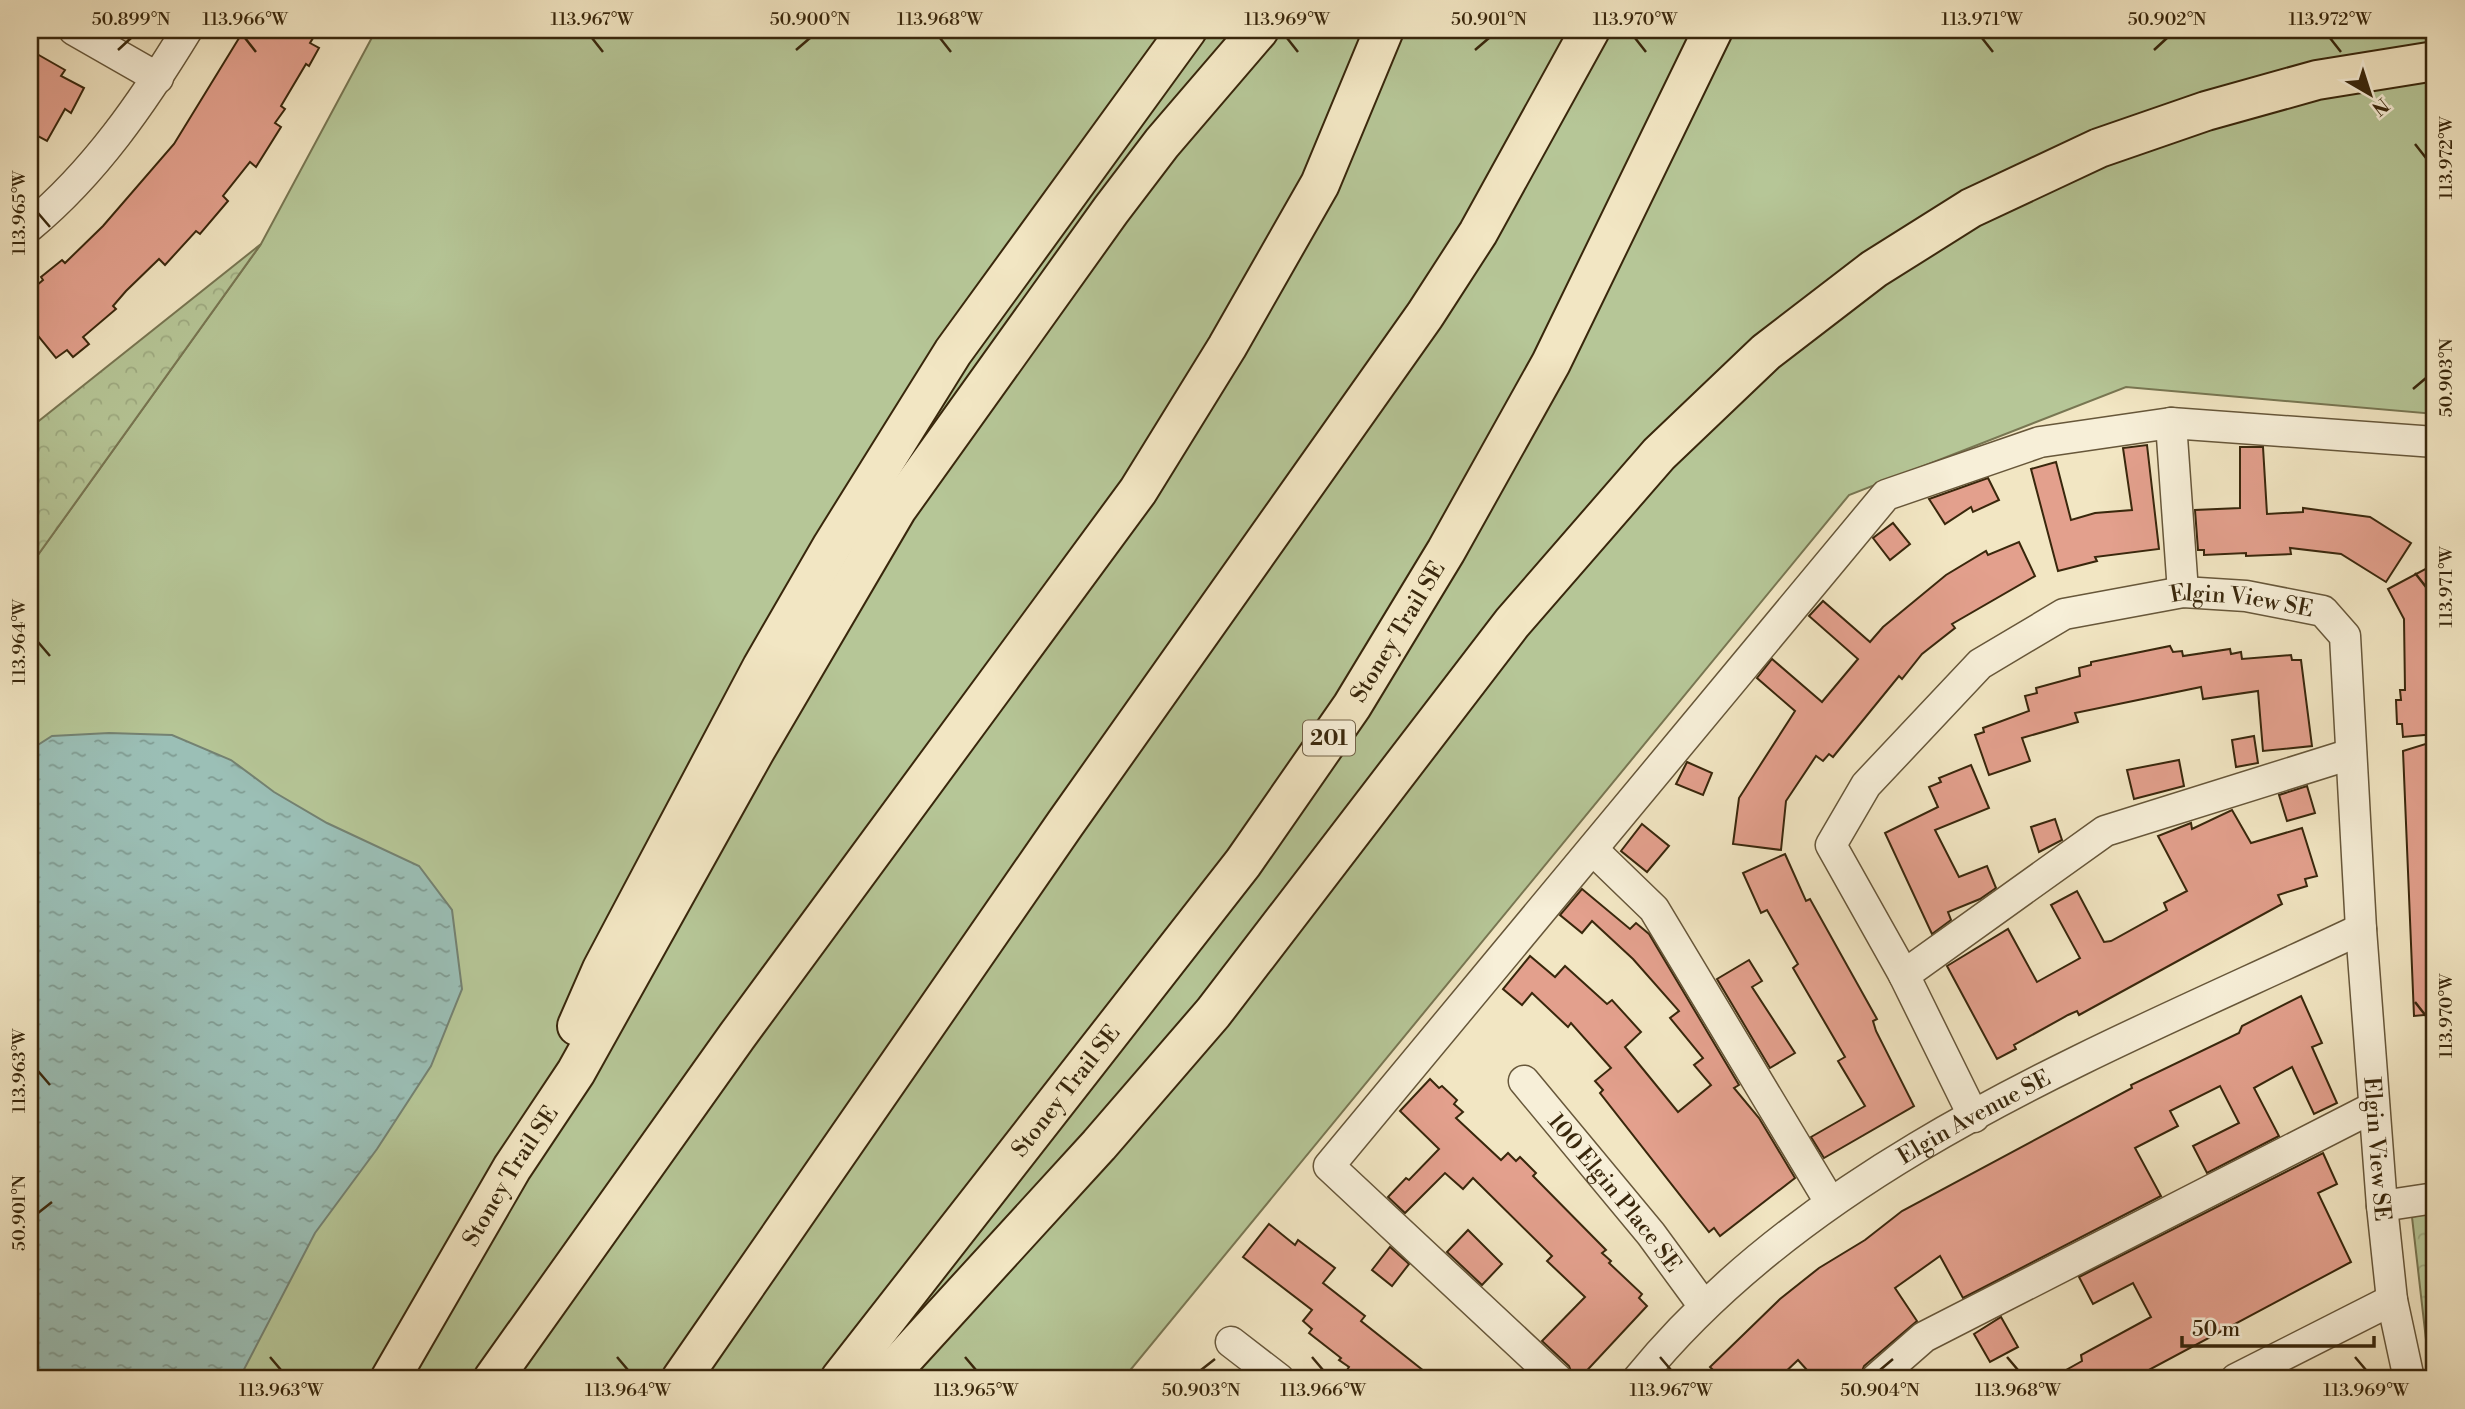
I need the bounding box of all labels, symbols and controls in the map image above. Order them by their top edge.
text: 50.899°N [92,8,171,31]
text: 113.966°W [202,8,289,31]
text: 113.967°W [551,8,634,31]
text: 50.900°N [770,8,851,31]
text: 113.968°W [897,8,984,31]
text: 113.969°W [1244,8,1331,31]
text: 50.901°N [1451,8,1528,31]
text: 113.970°W [1593,8,1678,31]
text: 113.971°W [1941,8,2023,31]
text: 50.902°N [2128,8,2207,31]
text: 113.972°W [2289,8,2372,31]
north arrow [2336,60,2406,130]
text: N [2367,92,2393,120]
text: 113.972°W [2435,116,2458,199]
text: 113.965°W [8,170,31,255]
text: 50.903°N [2435,338,2458,417]
text: 113.971°W [2435,546,2458,628]
street label: Stoney Trail SE [1345,556,1452,708]
street label: Elgin View SE [2168,579,2316,624]
text: 113.964°W [8,598,31,685]
road number: 201 [1303,720,1355,756]
text: 113.970°W [2435,973,2458,1058]
street label: Stoney Trail SE [1006,1019,1126,1163]
text: 113.963°W [8,1028,31,1113]
street label: Elgin Avenue SE [1893,1064,2055,1171]
street label: Elgin View SE [2357,1076,2397,1223]
street label: Stoney Trail SE [457,1101,565,1252]
street label: 100 Elgin Place SE [1542,1108,1687,1278]
text: 50.901°N [8,1174,31,1251]
scale bar [2182,1304,2374,1348]
text: 50 m [2192,1317,2240,1343]
text: 113.963°W [239,1379,324,1402]
text: 113.964°W [585,1379,672,1402]
text: 113.965°W [934,1379,1019,1402]
text: 50.903°N [1162,1379,1241,1402]
text: 113.966°W [1280,1379,1367,1402]
text: 113.967°W [1630,1379,1713,1402]
text: 50.904°N [1840,1379,1920,1402]
text: 113.968°W [1975,1379,2062,1402]
text: 113.969°W [2323,1379,2410,1402]

